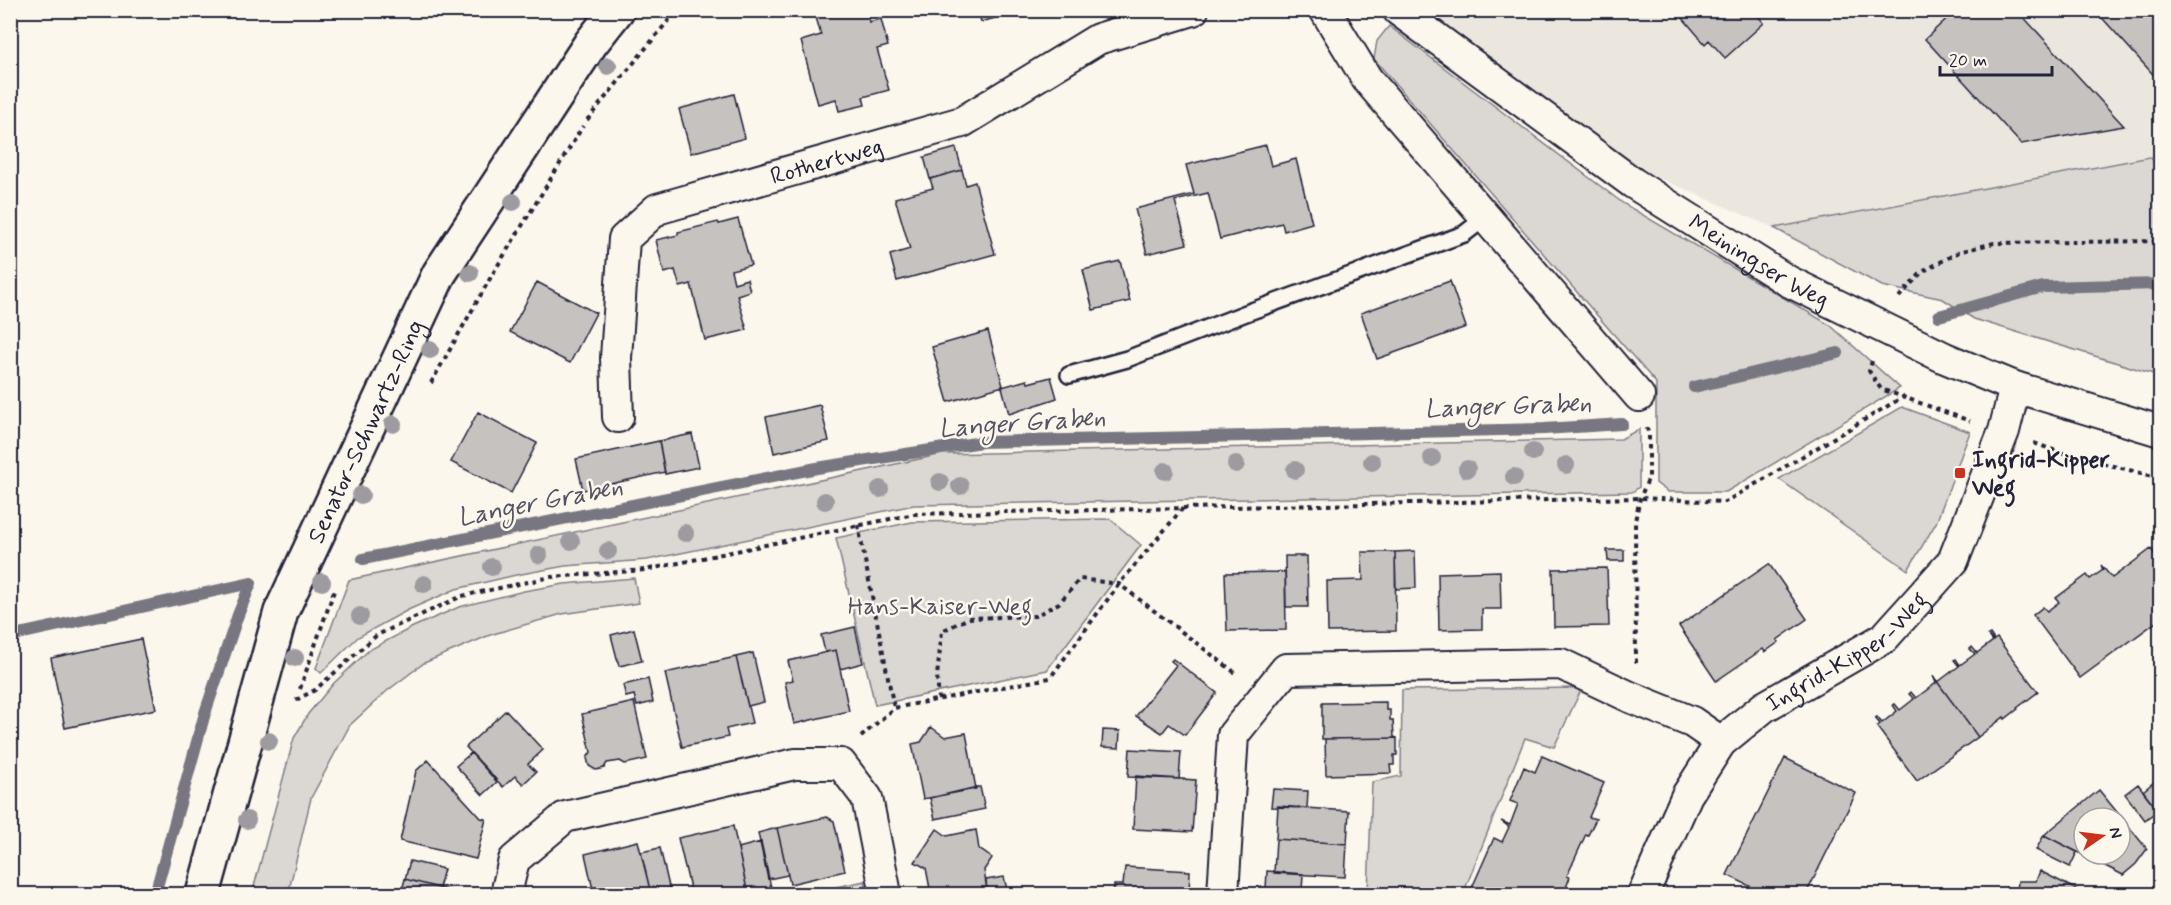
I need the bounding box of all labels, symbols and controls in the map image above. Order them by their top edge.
scale bar [1940,39,2052,77]
text: 20 m [1949,49,1987,73]
street label: Rothertweg [767,131,887,193]
street label: Meiningser Weg [1682,208,1834,316]
street label: Senator-Schwartz-Ring [301,315,434,549]
water label: Langer Graben [1424,387,1592,429]
water label: Langer Graben [937,401,1107,449]
place label: Ingrid-Kipper Weg [1971,445,2110,507]
marker: Ingrid-Kipper Weg [1953,466,1967,480]
water label: Langer Graben [455,470,626,538]
street label: Ingrid-Kipper-Weg [1760,585,1938,720]
park label: Hans-Kaiser-Weg [848,592,1032,626]
north arrow [2072,806,2132,866]
text: N [2104,825,2127,840]

